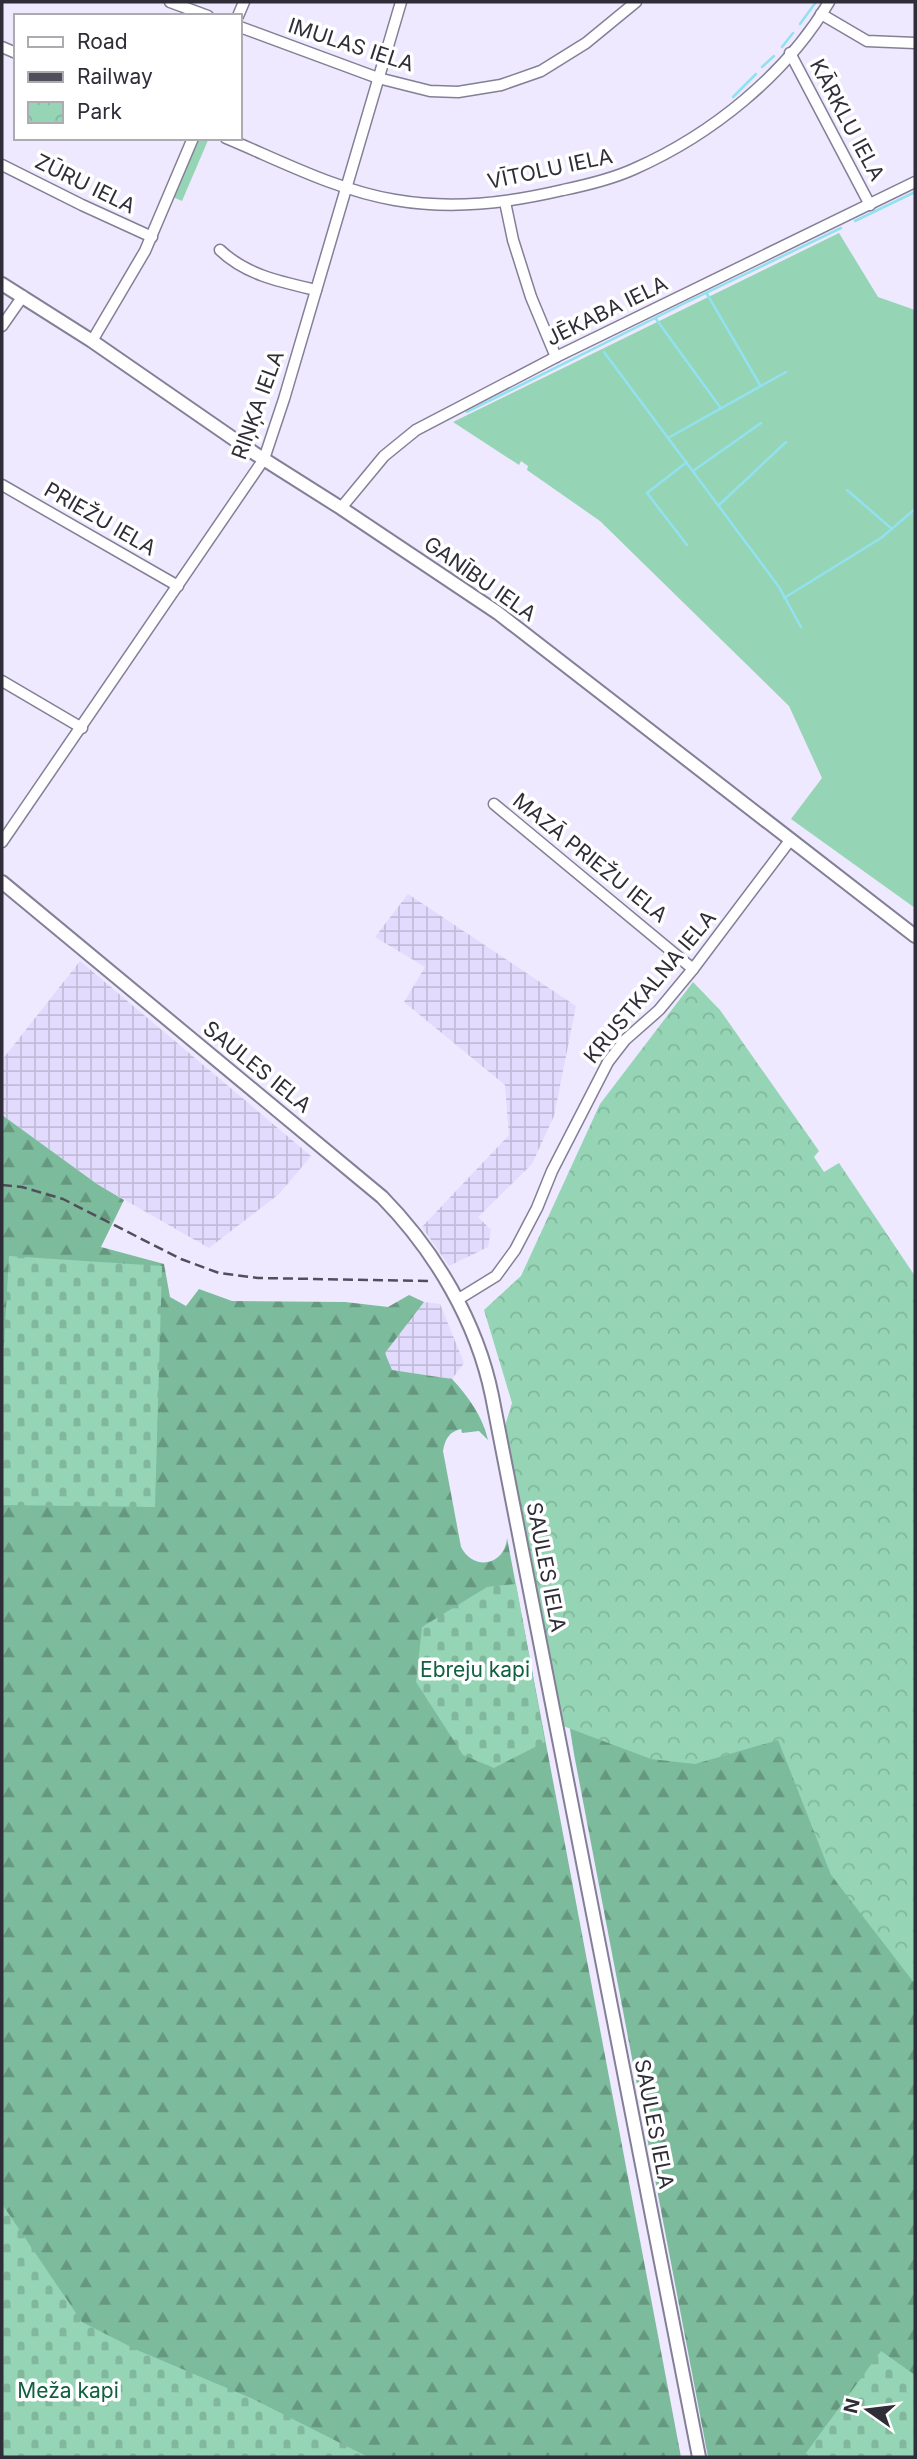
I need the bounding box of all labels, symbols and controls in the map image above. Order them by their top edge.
street label: IMULAS IELA [285,12,417,77]
legend [14,14,242,140]
text: Road [77,29,128,54]
street label: KĀRKLU IELA [805,55,890,185]
text: Railway [77,64,153,89]
text: Park [77,99,122,124]
street label: VĪTOLU IELA [485,143,615,194]
street label: ZŪRU IELA [31,149,139,219]
street label: JĒKABA IELA [542,270,672,351]
street label: RIŅĶA IELA [226,347,290,463]
street label: PRIEŽU IELA [40,476,161,561]
street label: GANĪBU IELA [419,531,541,626]
street label: MAZĀ PRIEŽU IELA [508,787,673,928]
street label: KRUSTKALNA IELA [578,905,721,1068]
street label: SAULES IELA [198,1015,316,1118]
street label: SAULES IELA [522,1500,571,1634]
park label: Ebreju kapi [420,1657,530,1682]
street label: SAULES IELA [630,2057,679,2191]
north arrow [833,2375,903,2445]
park label: Meža kapi [17,2378,119,2403]
text: N [839,2396,865,2416]

